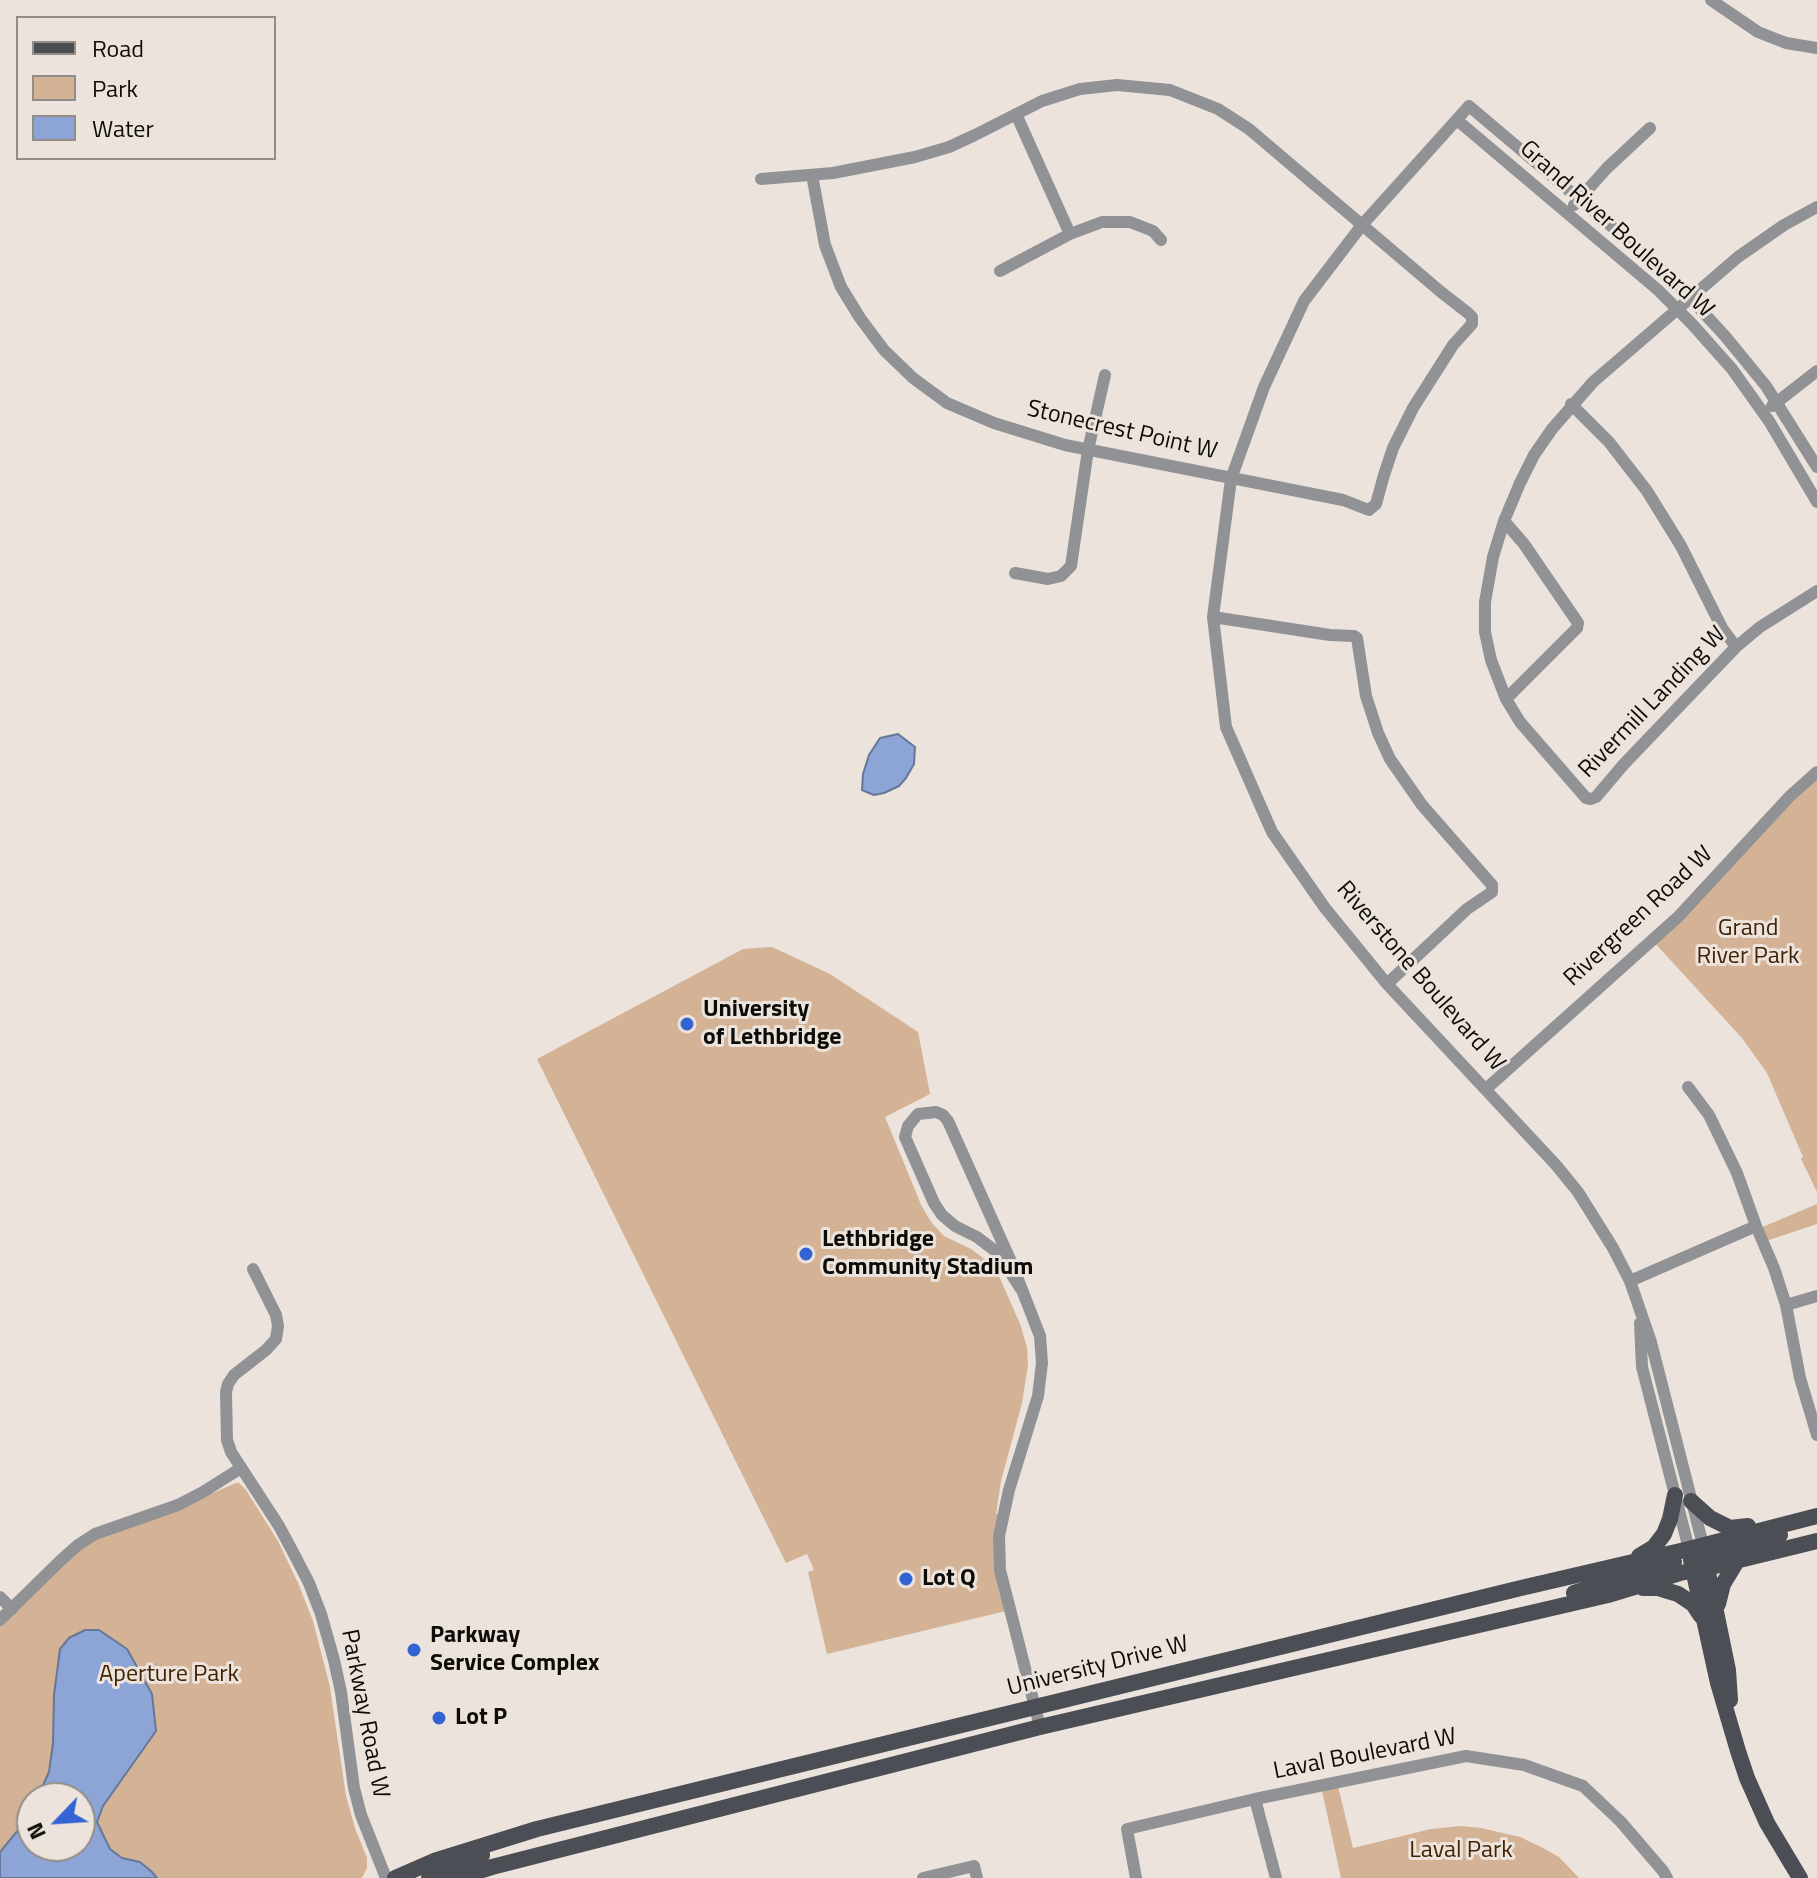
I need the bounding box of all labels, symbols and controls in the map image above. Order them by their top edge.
legend [16,16,276,160]
text: Road [92,30,144,66]
text: Park [92,70,138,106]
text: Water [92,110,154,146]
street label: Grand River Boulevard W [1513,135,1719,325]
street label: Stonecrest Point W [1024,395,1220,467]
street label: Rivermill Landing W [1573,621,1733,785]
street label: Rivergreen Road W [1559,841,1719,993]
street label: Riverstone Boulevard W [1330,876,1510,1078]
park label: Grand River Park [1696,915,1800,971]
place label: University of Lethbridge [703,996,842,1052]
marker: University of Lethbridge [678,1015,696,1033]
place label: Lethbridge Community Stadium [822,1226,1033,1282]
marker: Lethbridge Community Stadium [797,1245,815,1263]
place label: Lot Q [922,1565,976,1593]
marker: Lot Q [897,1570,915,1588]
place label: Parkway Service Complex [430,1622,599,1678]
street label: Parkway Road W [334,1627,394,1801]
street label: University Drive W [1004,1631,1192,1703]
marker: Parkway Service Complex [405,1641,423,1659]
park label: Aperture Park [99,1661,239,1689]
place label: Lot P [455,1704,507,1732]
marker: Lot P [430,1709,448,1727]
street label: Laval Boulevard W [1271,1723,1459,1787]
north arrow [16,1782,96,1862]
text: N [17,1817,55,1845]
park label: Laval Park [1409,1837,1513,1865]

